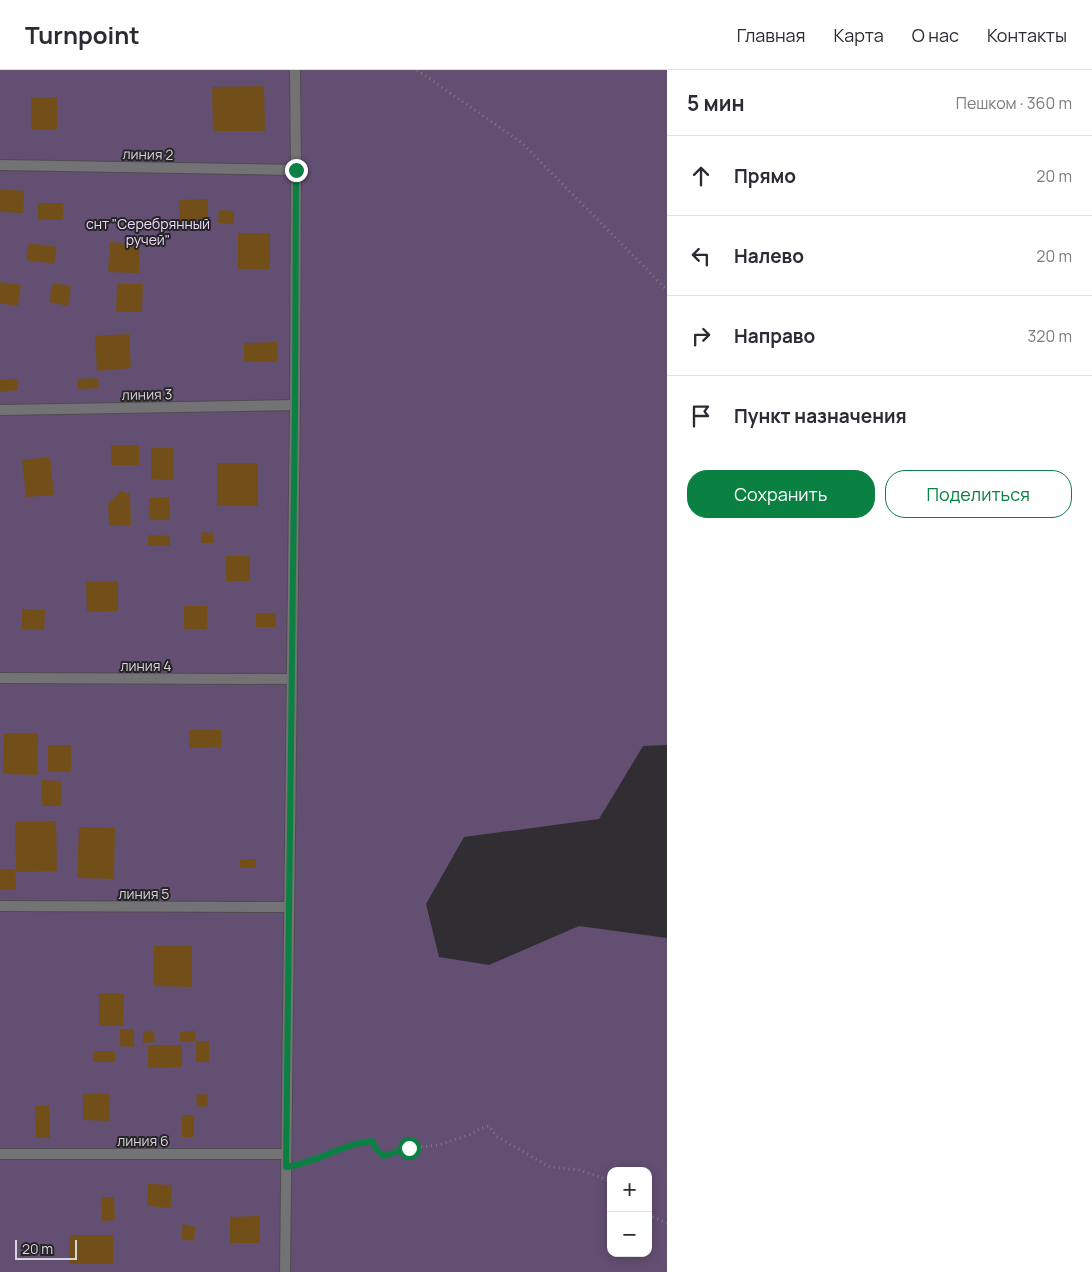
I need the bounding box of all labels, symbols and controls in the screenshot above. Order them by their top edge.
text: Turnpoint [25,18,140,51]
text: Главная [737,23,806,47]
text: Карта [834,23,884,47]
text: О нас [912,23,959,47]
text: Контакты [987,23,1067,47]
text: 5 мин [687,89,745,117]
text: Пешком · 360 m [956,92,1072,114]
street label: линия 2 [122,144,174,164]
route end [285,159,308,182]
icon: ahead [687,162,715,190]
text: Прямо [734,163,796,189]
text: 20 m [1036,165,1072,187]
park label: снт "Серебрянный ручей" [86,214,210,249]
icon: left [687,242,715,270]
text: Налево [734,243,804,269]
text: 20 m [1036,245,1072,267]
icon: right [687,322,715,350]
text: Направо [734,323,815,349]
text: 320 m [1028,325,1072,347]
street label: линия 3 [122,384,172,404]
icon: arrive [687,402,715,430]
text: Пункт назначения [734,403,907,429]
button: Сохранить [687,470,875,518]
button: Поделиться [885,470,1072,518]
street label: линия 4 [120,656,172,675]
street label: линия 5 [119,884,169,903]
street label: линия 6 [117,1131,169,1150]
route start [398,1137,421,1160]
map controls [607,1167,652,1257]
button: + [607,1167,652,1212]
button: − [607,1212,652,1257]
scale bar [15,1237,78,1260]
text: 20 m [22,1239,53,1258]

